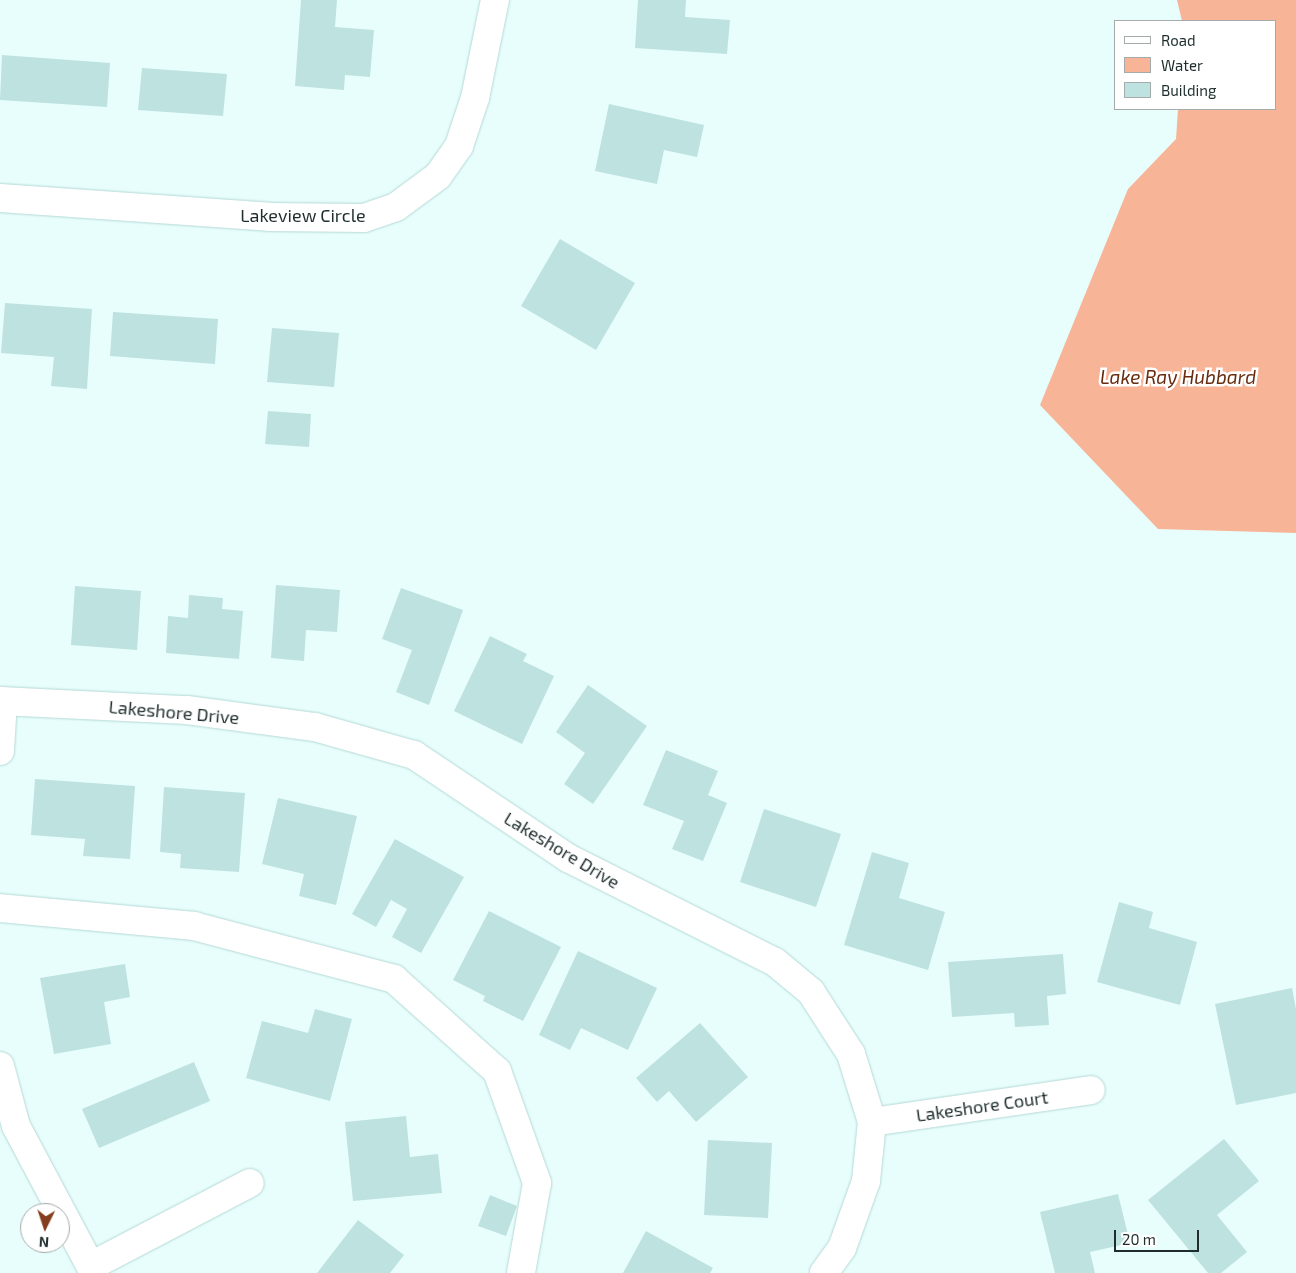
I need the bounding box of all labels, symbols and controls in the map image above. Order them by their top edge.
legend [1114,20,1276,110]
text: Road [1161,31,1196,49]
text: Water [1161,56,1203,74]
text: Building [1161,81,1216,99]
street label: Lakeview Circle [240,204,366,226]
water label: Lake Ray Hubbard [1100,366,1256,388]
street label: Lakeshore Drive [108,696,240,728]
street label: Lakeshore Drive [500,807,624,893]
street label: Lakeshore Court [915,1086,1049,1126]
north arrow [20,1203,70,1253]
scale bar [1116,1220,1201,1252]
text: 20 m [1122,1230,1156,1248]
text: N [38,1234,50,1251]

